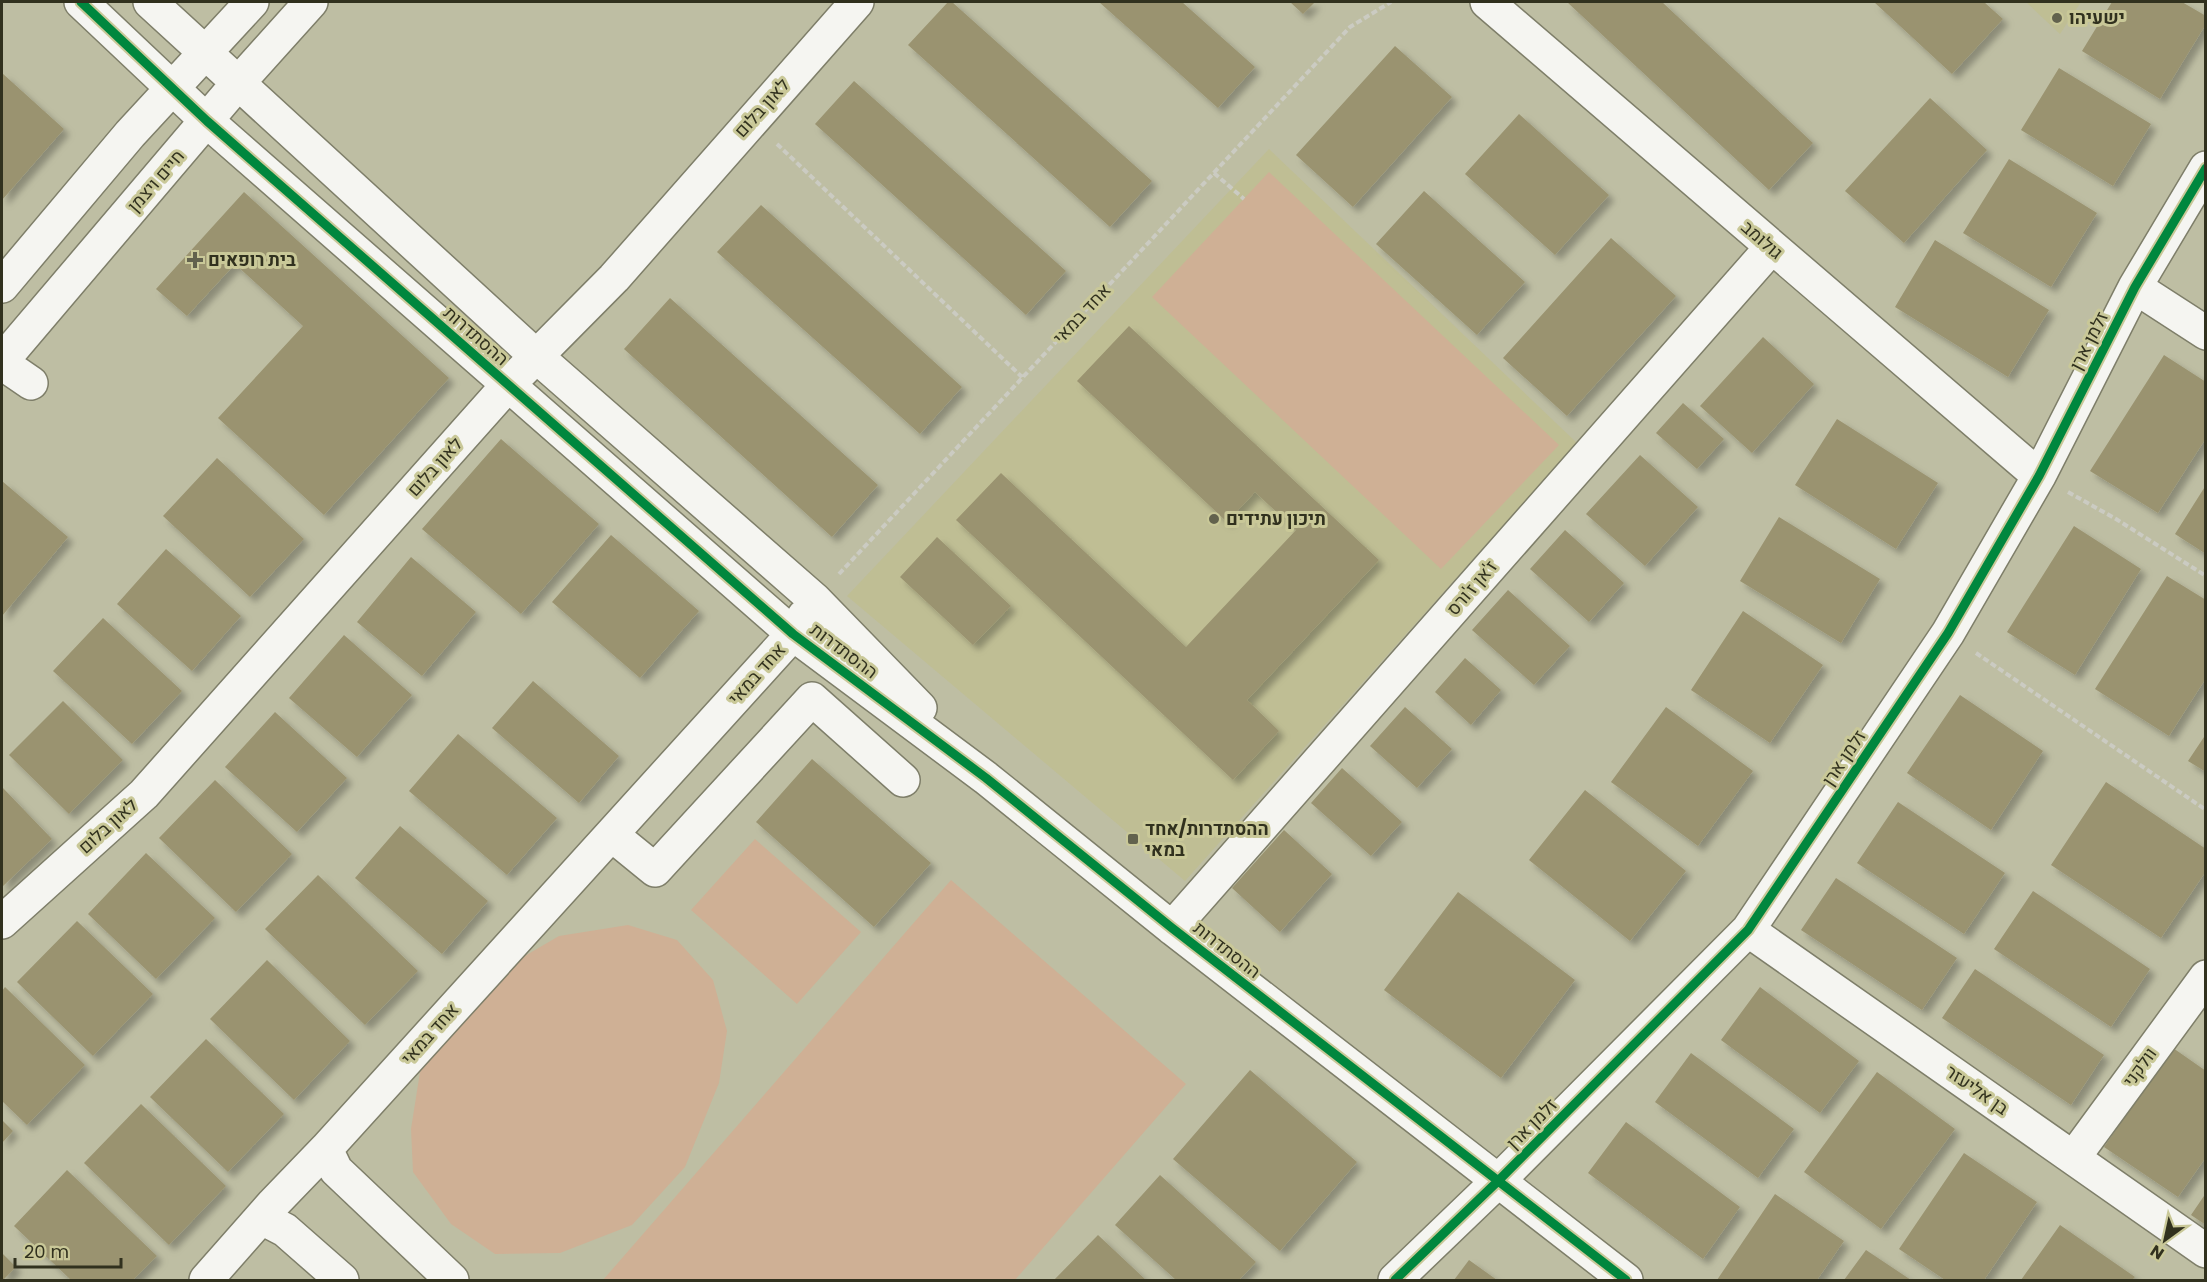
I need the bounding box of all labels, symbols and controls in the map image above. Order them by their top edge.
place label: ישעיהו [2069,5,2125,30]
marker: ישעיהו [2050,11,2064,25]
street label: לאון בלום [728,73,795,143]
street label: חיים ויצמן [122,144,190,217]
street label: גולומב [1736,215,1789,265]
place label: בית רופאים [208,247,296,272]
marker: בית רופאים [186,251,204,269]
street label: אחד במאי [1047,278,1116,349]
street label: ההסתדרות [438,300,514,371]
street label: זלמן ארן [2063,307,2114,374]
street label: לאון בלום [401,432,468,502]
place label: תיכון עתידים [1226,506,1326,531]
marker: תיכון עתידים [1207,512,1221,526]
street label: ז'אן ז'ורס [1441,555,1503,621]
street label: ההסתדרות [805,617,883,684]
street label: אחד במאי [722,638,791,710]
street label: זלמן ארן [1816,725,1871,791]
street label: לאון בלום [73,792,143,859]
place label: ההסתדרות/אחד במאי [1145,816,1269,862]
marker: ההסתדרות/אחד במאי [1126,832,1140,846]
street label: ההסתדרות [1189,916,1266,984]
street label: אחד במאי [395,998,464,1070]
street label: וולקני [2117,1042,2162,1091]
street label: בן אליעזר [1941,1059,2014,1121]
street label: זלמן ארן [1501,1093,1563,1155]
north arrow [2135,1210,2195,1270]
scale bar [15,1231,122,1269]
text: 20 m [24,1239,69,1264]
text: N [2146,1239,2168,1265]

